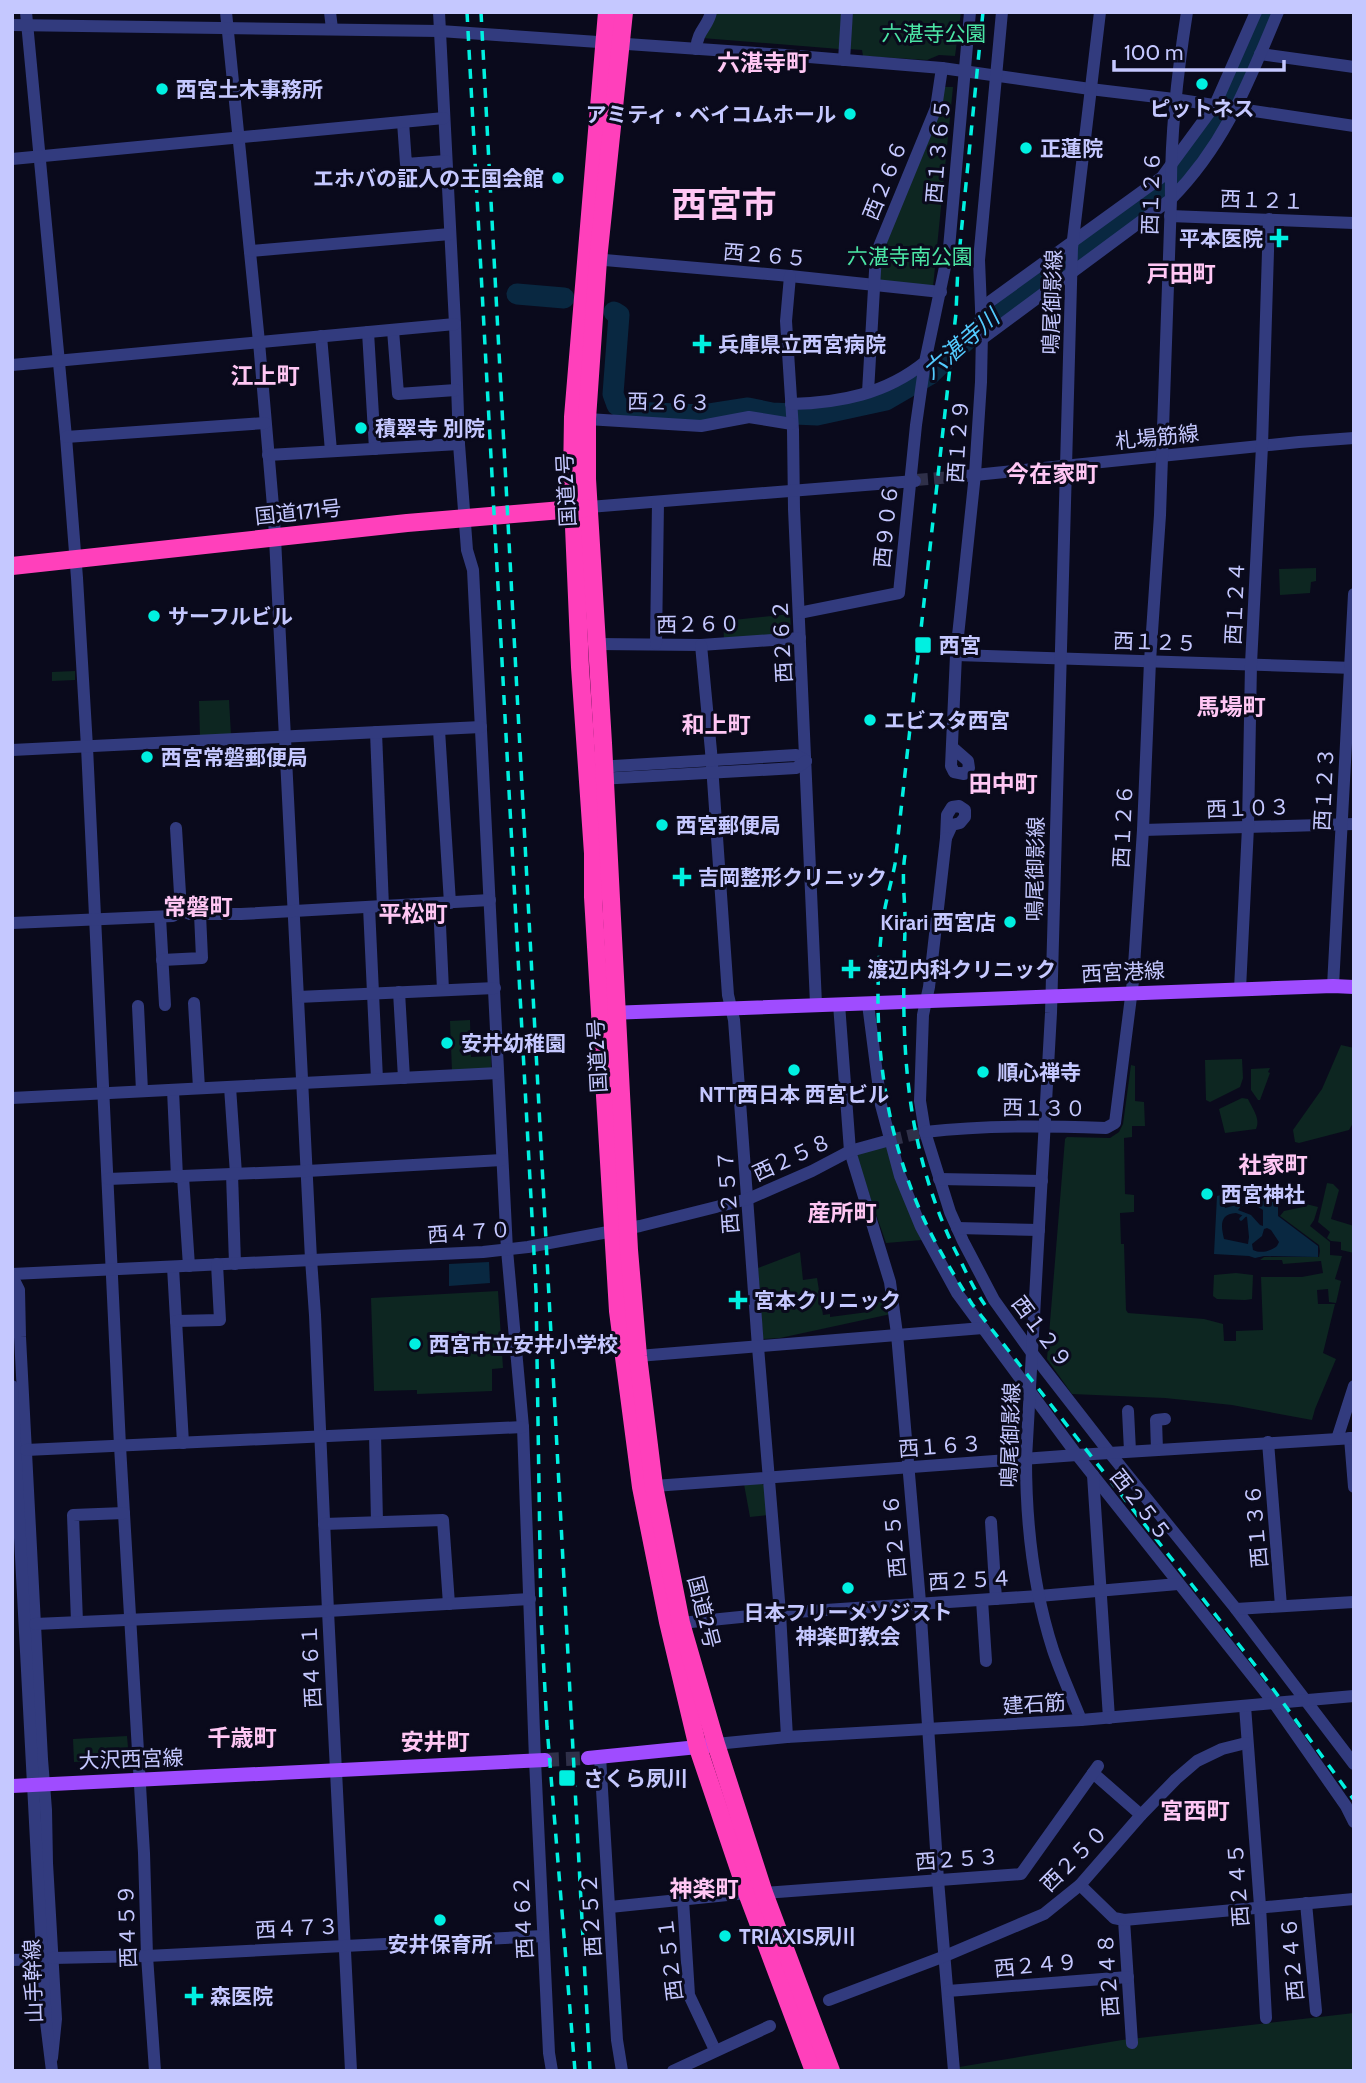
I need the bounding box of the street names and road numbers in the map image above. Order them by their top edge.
street label: 西１３６５ [921,98,955,204]
street label: 西２６６ [858,136,912,224]
street label: 西１２６ [1137,151,1165,235]
street label: 西１２１ [1220,186,1304,214]
street label: 西２６５ [722,239,808,271]
street label: 鳴尾御影線 [1038,249,1066,355]
street label: 西２６３ [627,389,711,415]
street label: 西１２９ [943,398,973,484]
street label: 札場筋線 [1114,420,1200,454]
street label: 国道2号 [552,452,580,528]
street label: 西９０６ [869,483,903,569]
street label: 国道171号 [253,495,343,529]
street label: 西１２４ [1220,560,1250,646]
street label: 西２６２ [767,598,797,684]
street label: 西２６０ [656,611,740,637]
street label: 西１２５ [1113,628,1197,656]
street label: 西１２３ [1309,746,1339,832]
street label: 西１２６ [1108,783,1138,869]
street label: 西１０３ [1206,794,1290,822]
street label: 鳴尾御影線 [1022,816,1048,922]
street label: 西宮港線 [1080,957,1166,987]
street label: 国道2号 [583,1018,611,1094]
street label: 西１３０ [1002,1095,1086,1121]
street label: 西２５８ [749,1128,835,1186]
street label: 西２５７ [713,1149,743,1235]
street label: 西４７０ [426,1217,512,1247]
street label: 西１２９ [1007,1291,1077,1373]
street label: 鳴尾御影線 [996,1382,1024,1488]
street label: 西１６３ [897,1431,983,1461]
street label: 西２５５ [1105,1464,1177,1546]
street label: 西１３６ [1240,1483,1272,1569]
street label: 西２５６ [878,1493,910,1579]
street label: 西２５４ [927,1565,1013,1595]
street label: 国道2号 [683,1573,725,1651]
street label: 西４６１ [296,1623,326,1709]
street label: 建石筋 [1002,1689,1066,1719]
street label: 大沢西宮線 [78,1745,184,1773]
street label: 西２５０ [1035,1819,1113,1897]
street label: 西２４５ [1223,1842,1253,1928]
street label: 西２５３ [914,1844,1000,1874]
street label: 西２５２ [576,1872,606,1958]
street label: 西４６２ [508,1874,538,1960]
street label: 西４５９ [113,1884,141,1968]
street label: 西４７３ [254,1913,340,1943]
street label: 西２５１ [652,1916,688,2002]
street label: 西２４６ [1276,1916,1308,2002]
street label: 西２４８ [1093,1932,1123,2018]
street label: 山手幹線 [19,1939,47,2023]
street label: 西２４９ [993,1949,1079,1981]

